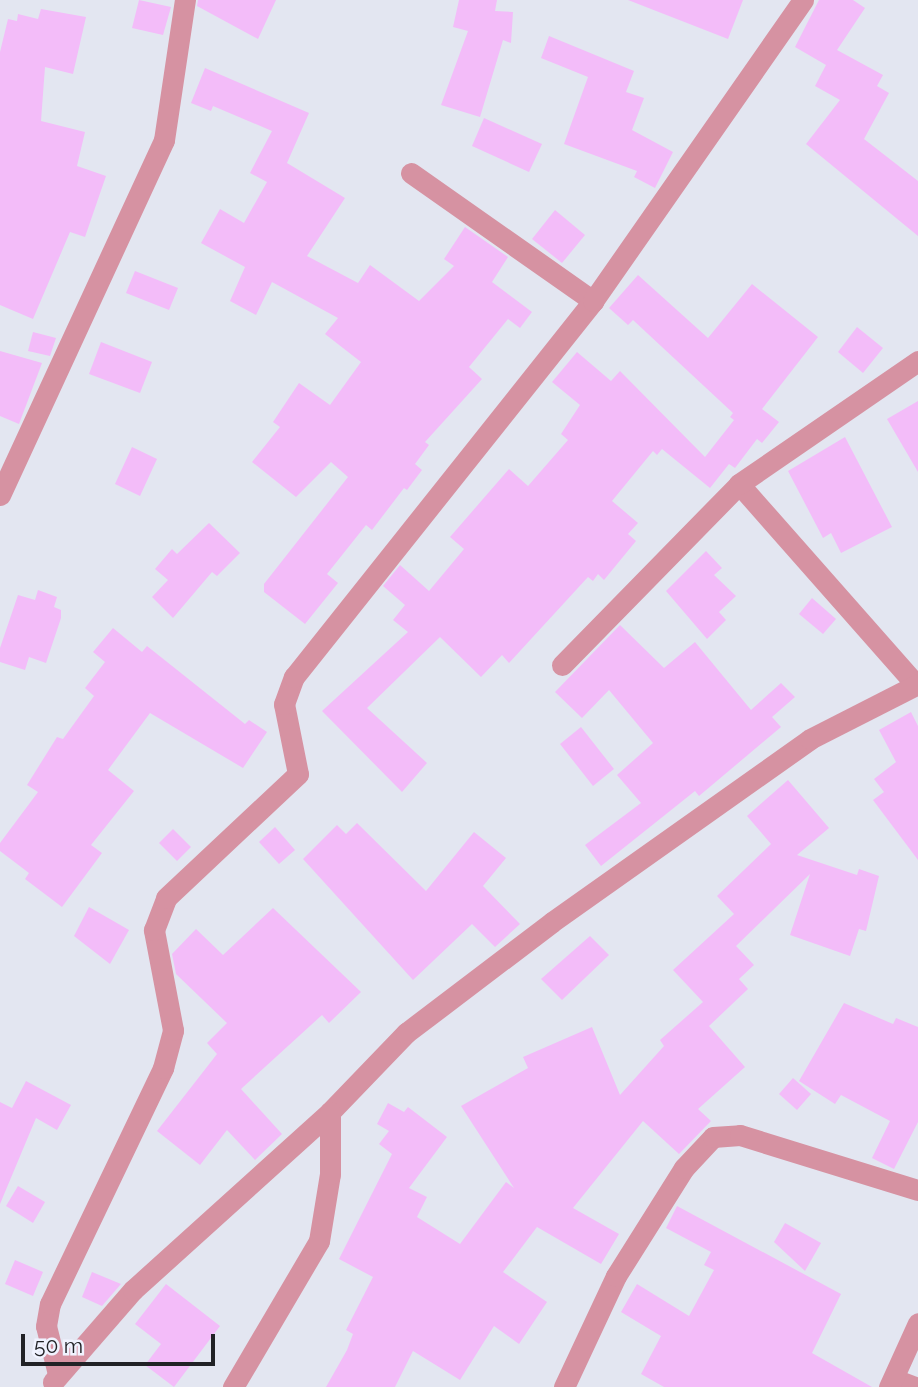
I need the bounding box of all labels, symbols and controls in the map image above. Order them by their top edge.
scale bar [24,1320,219,1364]
text: 50 m [34,1333,83,1358]

